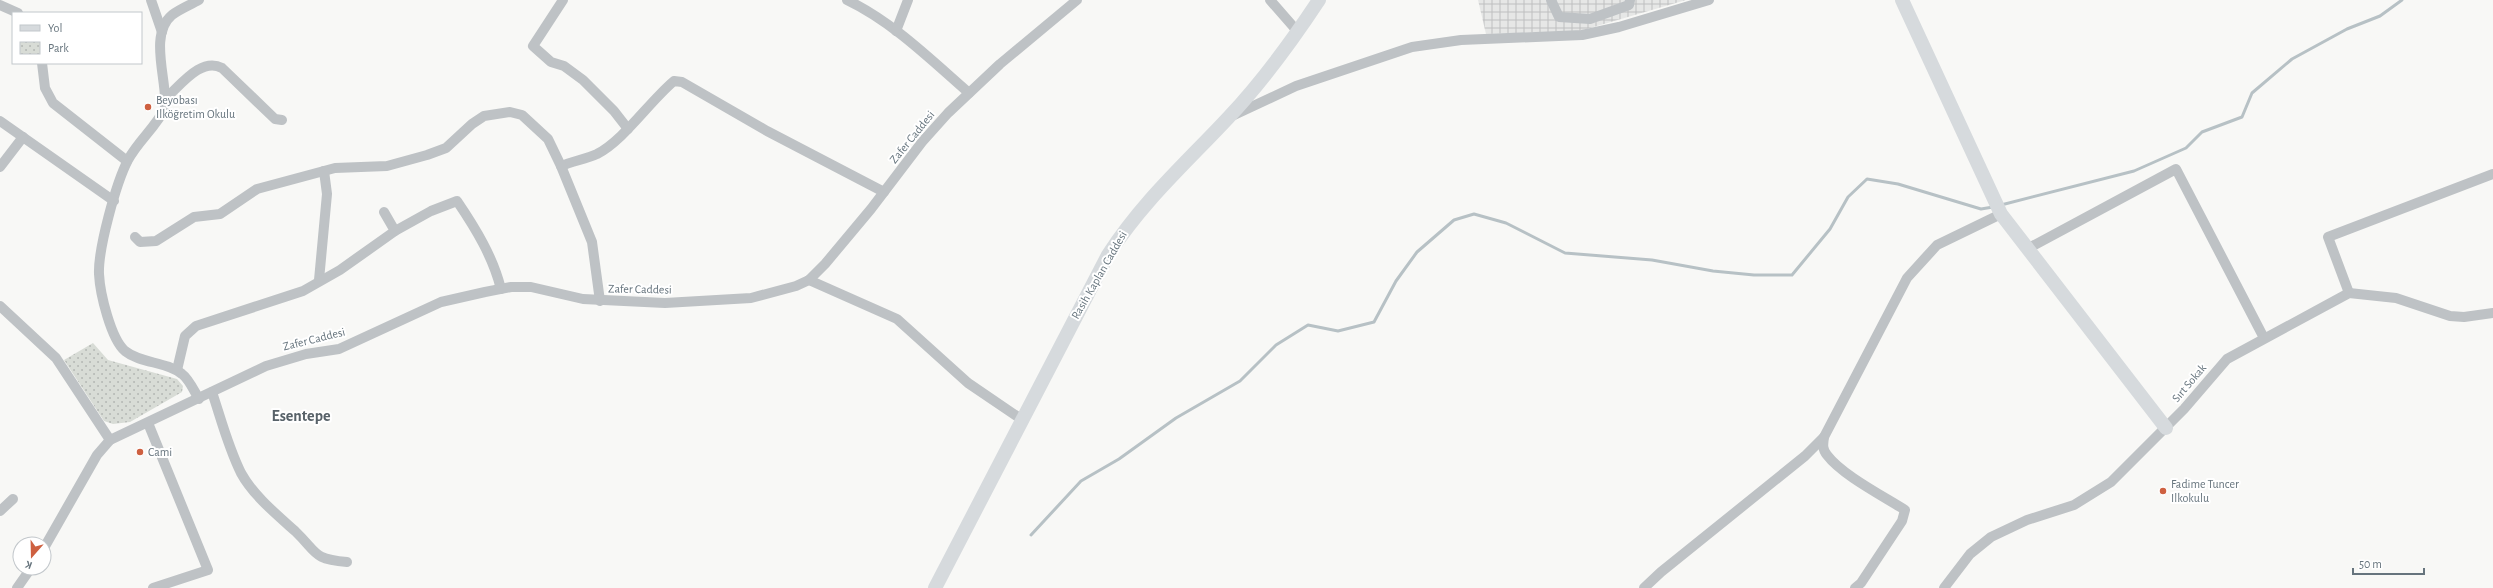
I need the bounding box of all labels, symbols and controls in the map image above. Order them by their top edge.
legend [12,12,142,64]
text: Yol [48,22,62,34]
text: Park [48,42,69,54]
place label: Beyobası Ilköğretim Okulu [156,94,235,120]
marker: Beyobası Ilköğretim Okulu [143,102,153,112]
street label: Zafer Caddesi [887,108,937,166]
street label: Rasih Kaplan Caddesi [1069,229,1129,321]
street label: Zafer Caddesi [608,282,672,296]
street label: Zafer Caddesi [282,325,346,353]
street label: Sırt Sokak [2170,361,2209,404]
district label: Esentepe [272,408,331,424]
place label: Cami [148,446,172,458]
marker: Cami [135,447,145,457]
place label: Fadime Tuncer Ilkokulu [2171,478,2239,504]
marker: Fadime Tuncer Ilkokulu [2158,486,2168,496]
north arrow [12,536,52,576]
scale bar [2353,550,2424,576]
text: K [23,558,34,571]
text: 50 m [2359,558,2382,570]

